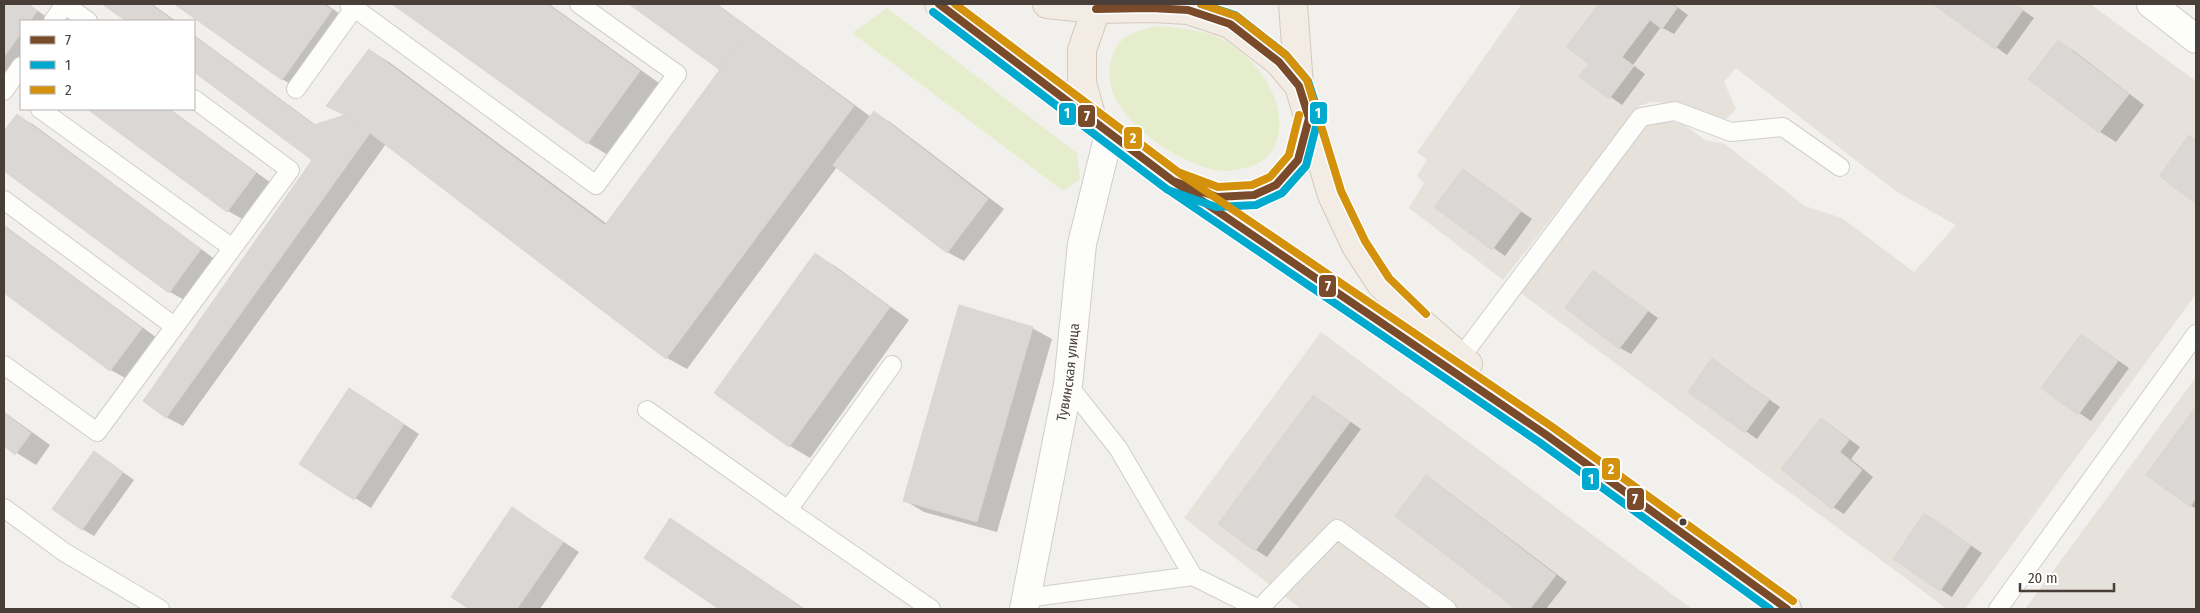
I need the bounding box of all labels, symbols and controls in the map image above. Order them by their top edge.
legend [20,20,195,110]
text: 7 [65,31,71,49]
text: 1 [65,56,71,74]
text: 2 [65,81,72,99]
line badge: 1 [1309,101,1328,125]
line badge: 1 [1058,102,1077,126]
line badge: 7 [1077,104,1096,128]
text: 1 [1064,105,1070,122]
text: 1 [1315,105,1321,122]
text: 7 [1084,108,1090,125]
line badge: 2 [1123,126,1143,150]
text: 2 [1129,130,1137,147]
line badge: 7 [1318,274,1337,298]
text: 7 [1325,278,1331,295]
street label: Тувинская улица [1053,322,1083,423]
line badge: 2 [1601,457,1621,481]
text: 2 [1607,461,1615,478]
line badge: 1 [1581,467,1600,491]
text: 1 [1588,471,1594,488]
line badge: 7 [1626,487,1645,511]
text: 7 [1632,491,1638,508]
unlabelled marker [1678,517,1688,527]
scale bar [2020,560,2114,592]
text: 20 m [2028,569,2058,587]

